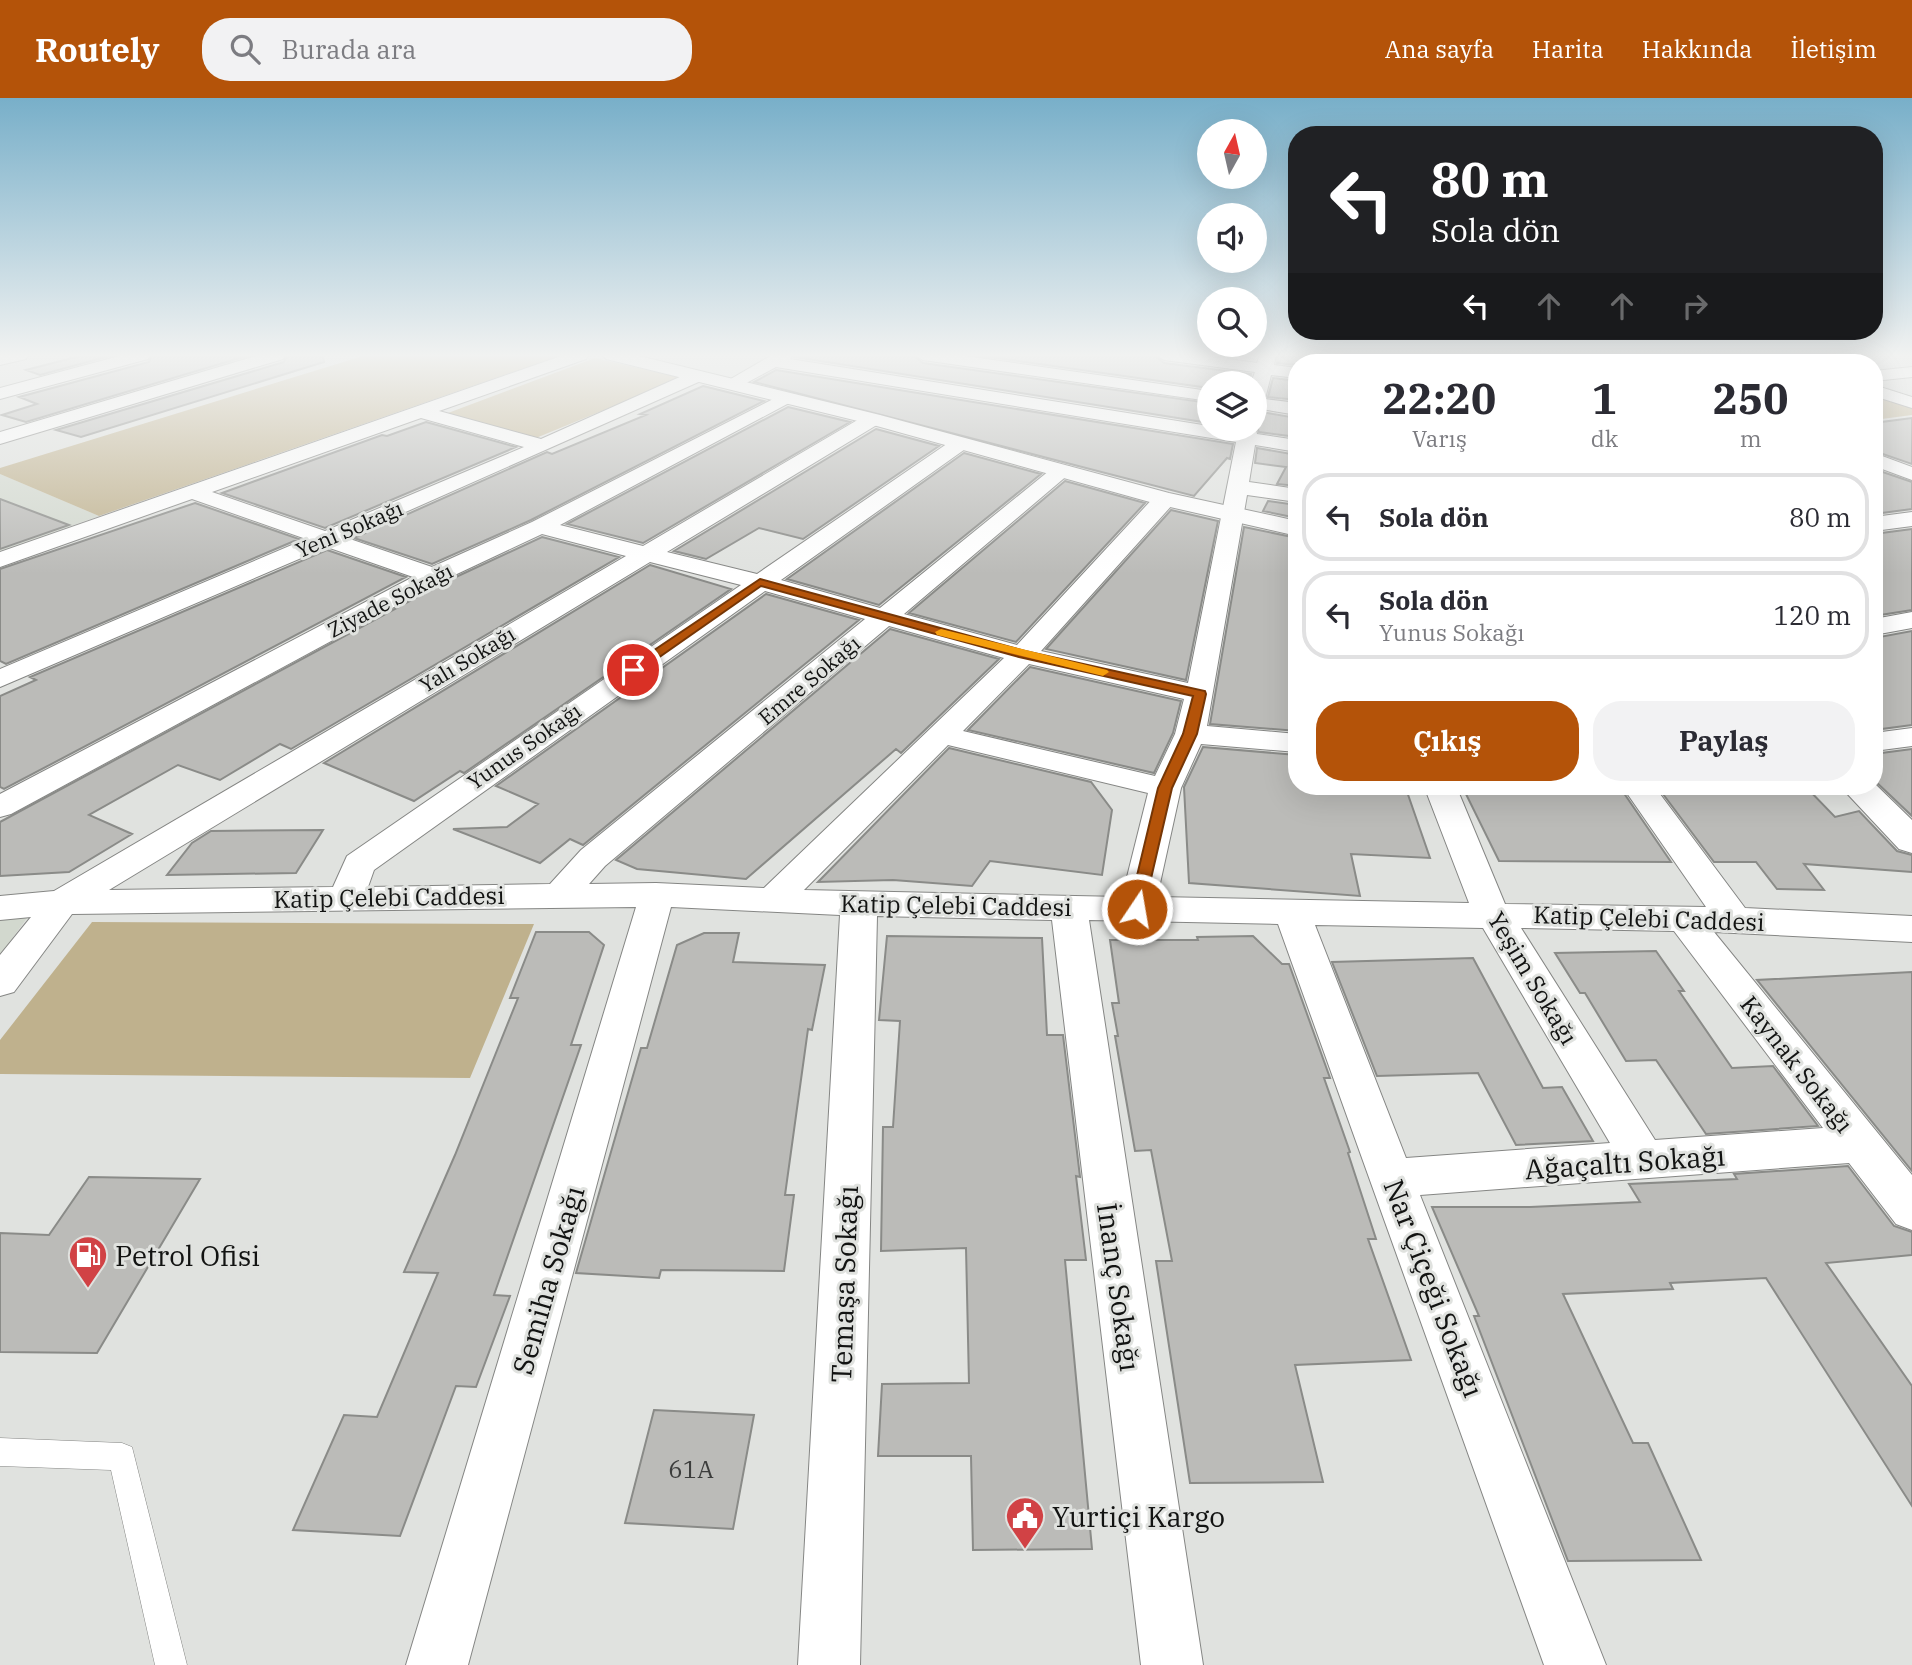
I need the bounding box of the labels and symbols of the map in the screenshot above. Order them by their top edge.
north arrow [1197,119,1267,189]
street label: Yeni Sokağı [291,494,407,564]
street label: Ziyade Sokağı [323,556,457,644]
street label: Yalı Sokağı [414,619,520,699]
street label: Emre Sokağı [752,629,866,731]
pin [603,640,663,700]
street label: Yunus Sokağı [462,696,586,796]
position arrow [1100,872,1174,946]
street label: Katip Çelebi Caddesi [273,879,505,915]
street label: Katip Çelebi Caddesi [840,887,1072,923]
street label: Katip Çelebi Caddesi [1533,898,1765,938]
street label: Yeşim Sokağı [1481,906,1585,1050]
street label: Kaynak Sokağı [1733,989,1861,1139]
street label: Ağaçaltı Sokağı [1524,1137,1726,1187]
street label: Nar Çiçeği Sokağı [1375,1174,1493,1402]
street label: Semiha Sokağı [503,1182,593,1378]
street label: Temaşa Sokağı [822,1185,866,1383]
street label: İnanç Sokağı [1089,1200,1149,1374]
fuel station icon: Petrol Ofisi [67,1234,109,1289]
place label: Petrol Ofisi [115,1237,260,1274]
house number: 61A [668,1453,714,1485]
public building icon: Yurtiçi Kargo [1004,1495,1046,1550]
place label: Yurtiçi Kargo [1052,1498,1225,1535]

